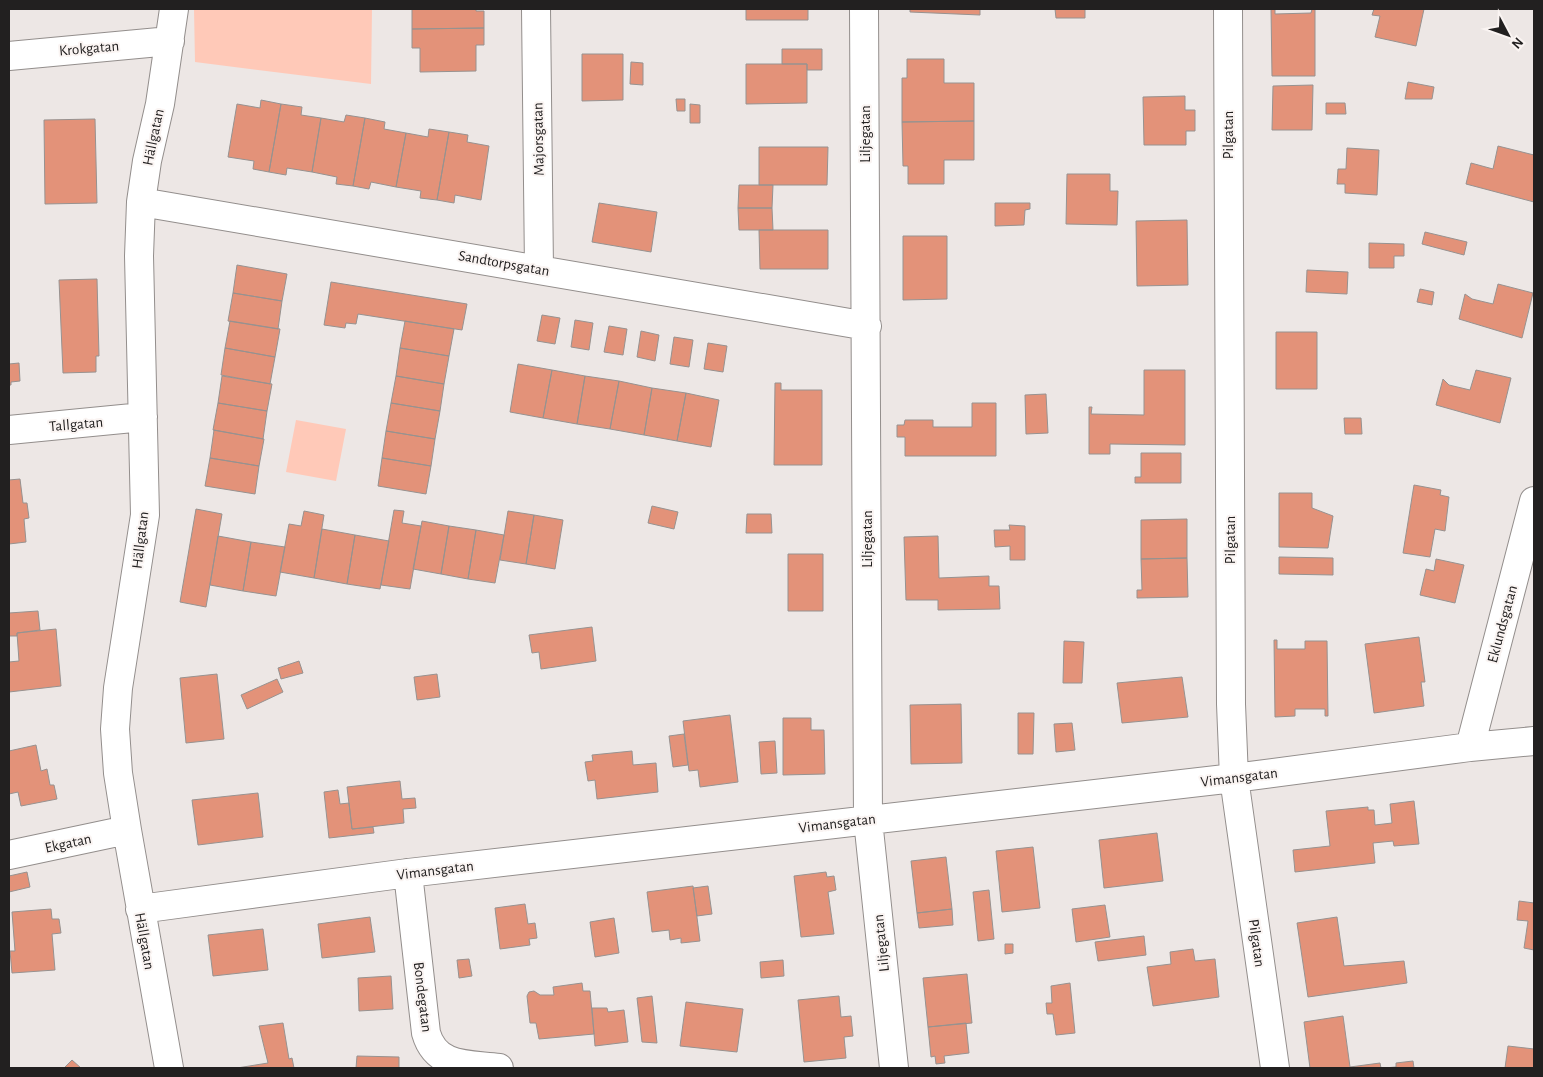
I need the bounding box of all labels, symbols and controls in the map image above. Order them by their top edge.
north arrow [1483,10,1533,60]
text: N [1509,35,1526,51]
street label: Krokgatan [58,38,120,59]
street label: Majorsgatan [530,102,547,176]
street label: Liljegatan [858,105,873,163]
street label: Hällgatan [140,107,167,167]
street label: Pilgatan [1221,111,1236,159]
street label: Sandtorpsgatan [457,248,551,279]
street label: Tallgatan [48,415,104,434]
street label: Liljegatan [860,510,875,568]
street label: Hällgatan [130,511,151,570]
street label: Pilgatan [1223,516,1238,564]
street label: Eklundsgatan [1485,584,1520,665]
street label: Vimansgatan [1200,765,1278,790]
street label: Vimansgatan [798,811,876,836]
street label: Ekgatan [44,831,93,856]
street label: Vimansgatan [396,858,474,883]
street label: Hällgatan [132,911,157,971]
street label: Liljegatan [871,913,892,972]
street label: Pilgatan [1246,918,1267,968]
street label: Bondegatan [411,961,434,1033]

